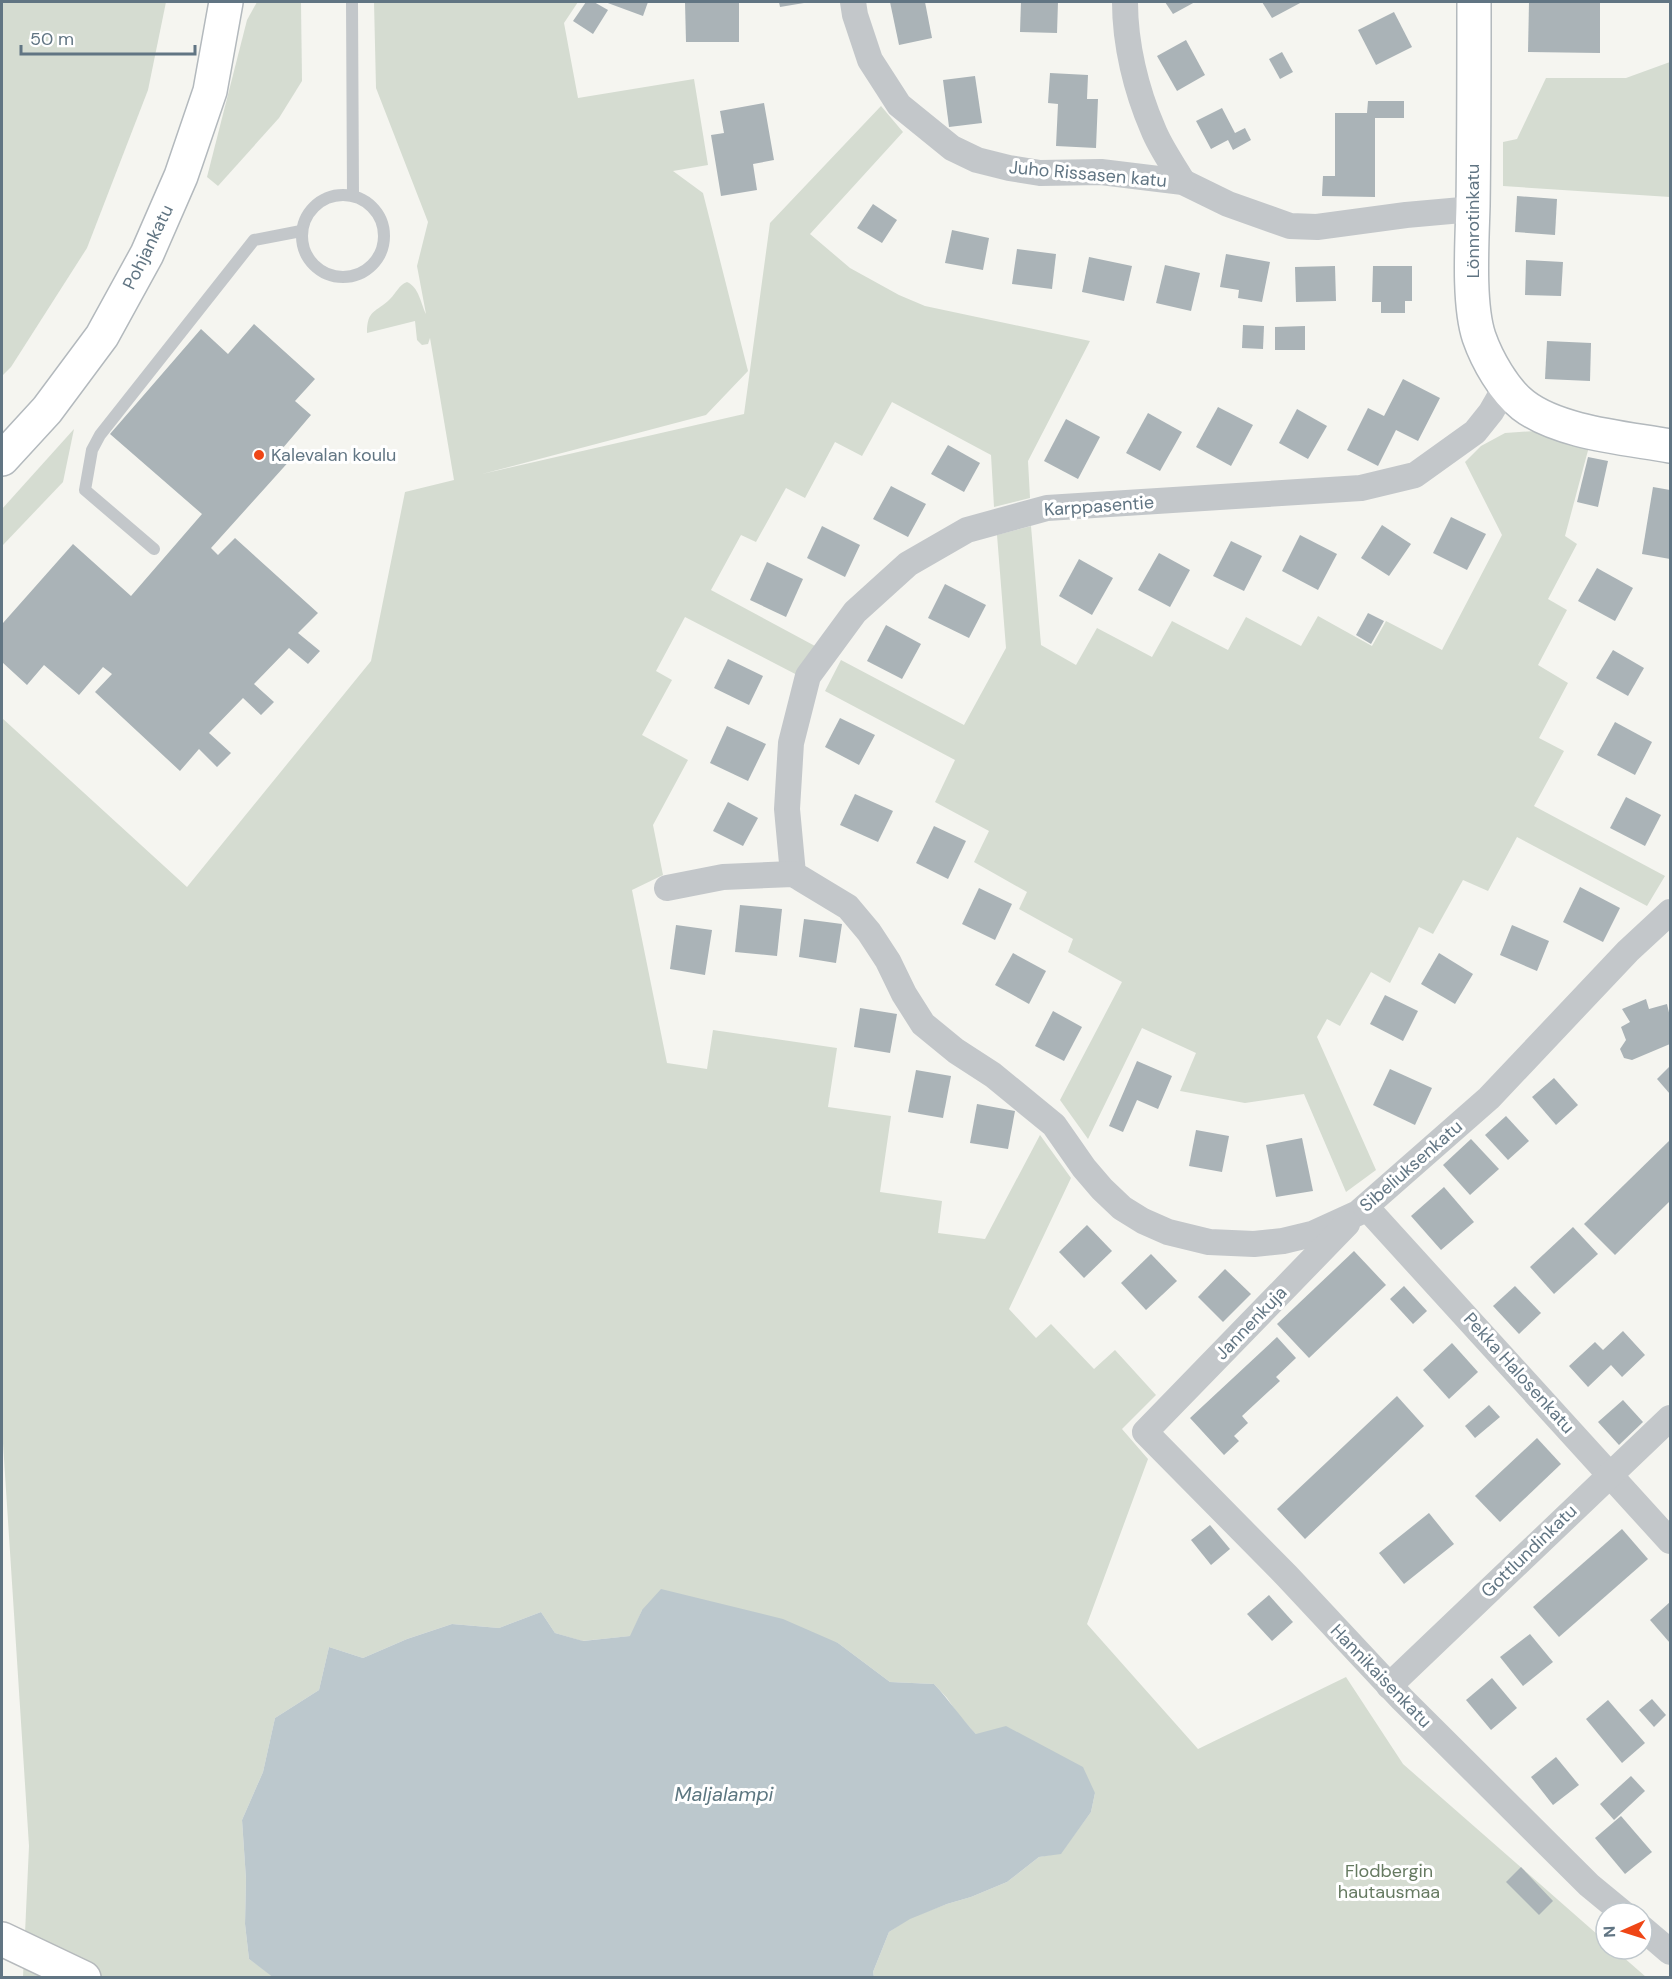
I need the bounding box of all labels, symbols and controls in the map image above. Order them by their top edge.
scale bar [21,18,195,56]
text: 50 m [30,27,74,51]
street label: Juho Rissasen katu [1008,155,1168,193]
street label: Lönnrotinkatu [1461,164,1485,278]
street label: Pohjankatu [117,201,179,293]
place label: Kalevalan koulu [271,443,396,467]
marker: Kalevalan koulu [252,448,266,462]
street label: Karppasentie [1043,490,1155,522]
street label: Sibeliuksenkatu [1354,1115,1468,1217]
street label: Jannenkuja [1210,1281,1292,1365]
street label: Pekka Halosenkatu [1458,1307,1580,1439]
street label: Gottlundinkatu [1476,1499,1582,1603]
street label: Hannikaisenkatu [1325,1619,1437,1733]
water label: Maljalampi [675,1781,775,1807]
park label: Flodbergin hautausmaa [1338,1859,1440,1904]
north arrow [1594,1901,1654,1961]
text: N [1599,1925,1620,1938]

